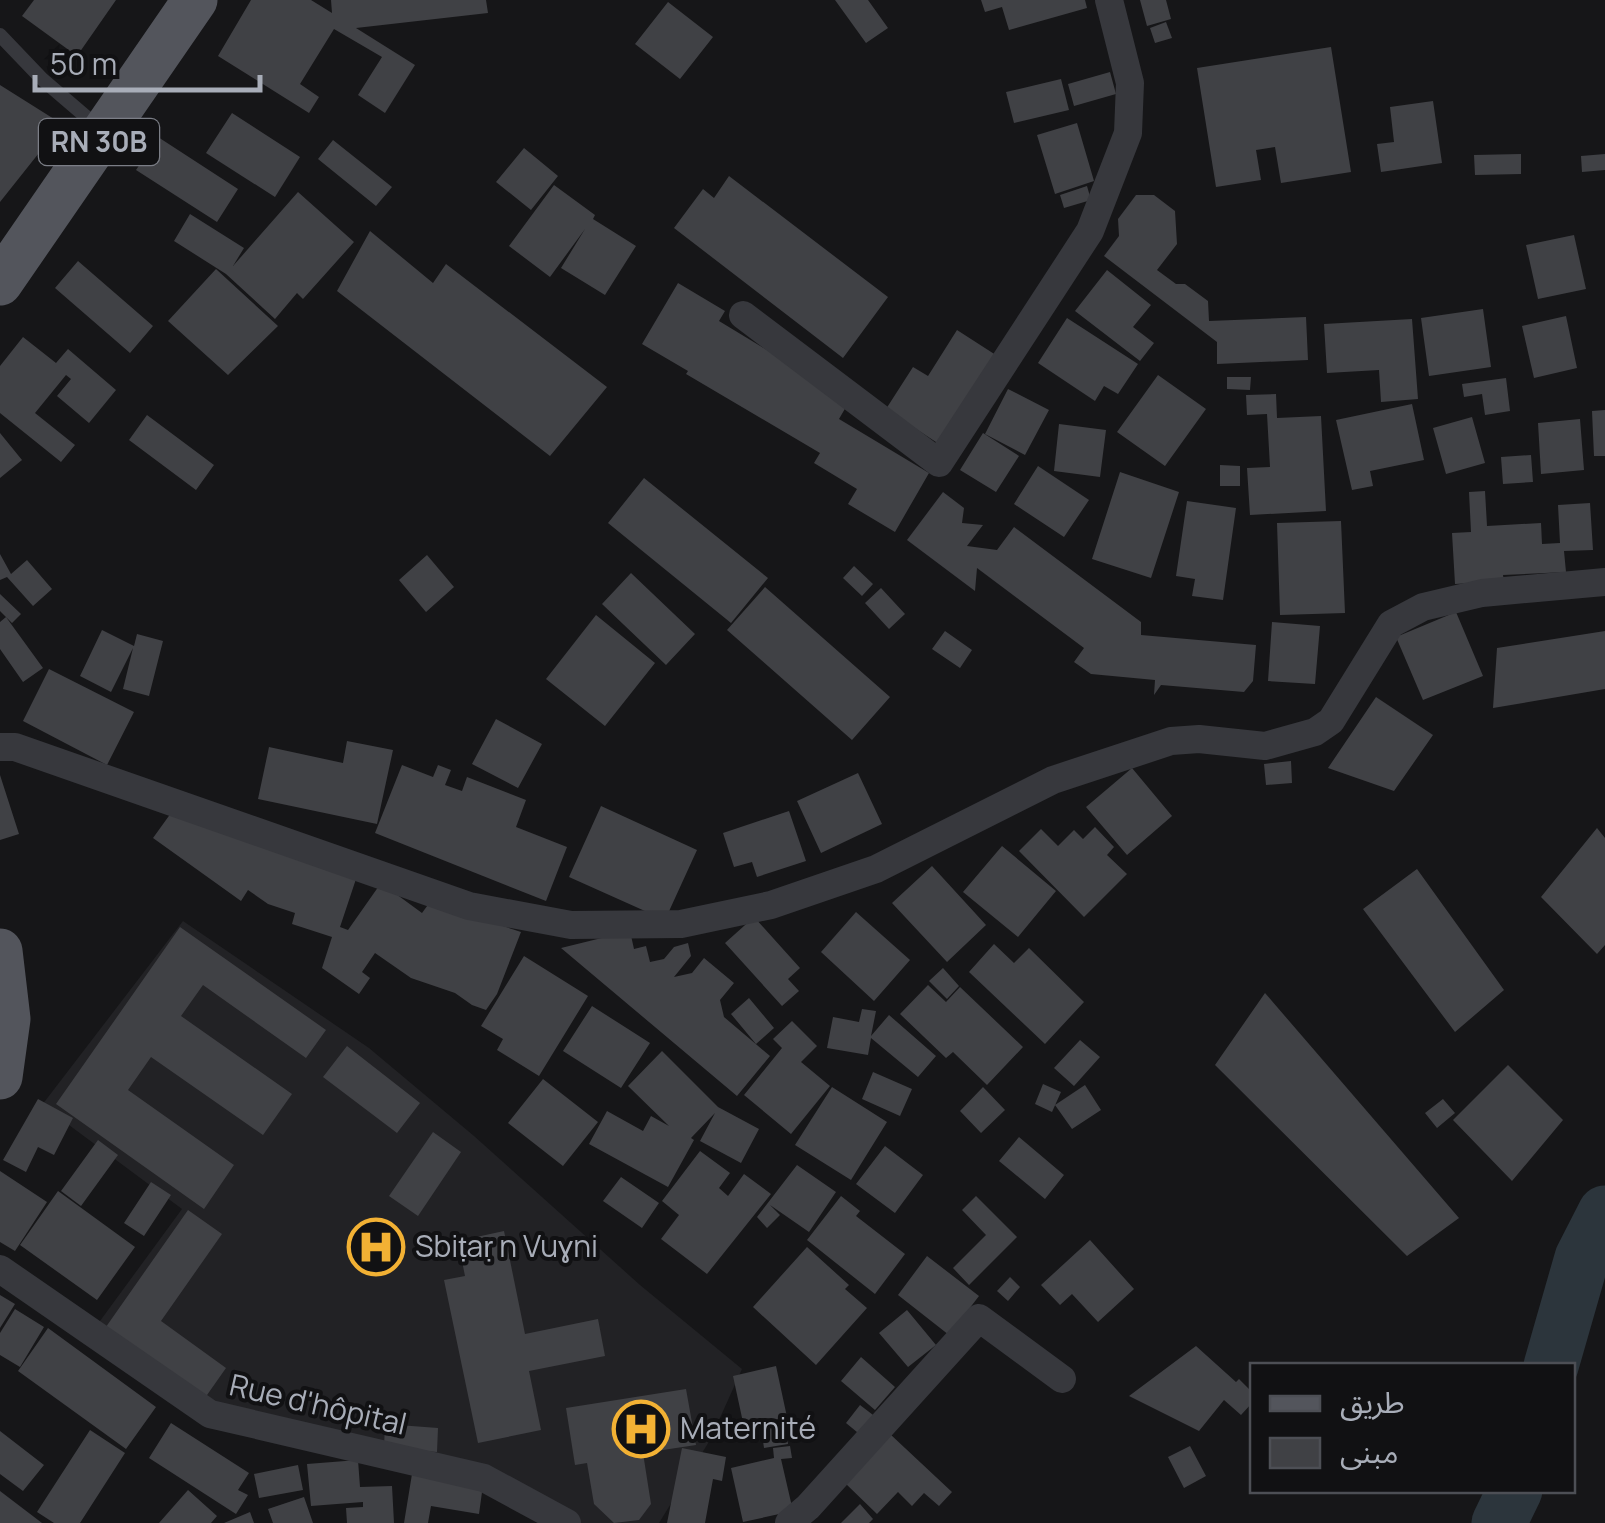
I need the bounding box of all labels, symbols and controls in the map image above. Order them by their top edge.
scale bar [35,30,260,92]
text: 50 m [50,43,117,84]
road number: RN 30B [39,119,159,165]
hospital icon: Sbiṭaṛ n Vuɣni [346,1217,406,1277]
place label: Sbiṭaṛ n Vuɣni [415,1225,598,1266]
street label: Rue d'hôpital [226,1363,411,1444]
legend [1250,1363,1575,1493]
text: طريق [1340,1381,1405,1422]
hospital icon: Maternité [611,1399,671,1459]
place label: Maternité [680,1407,816,1448]
text: مبنى [1340,1431,1398,1472]

